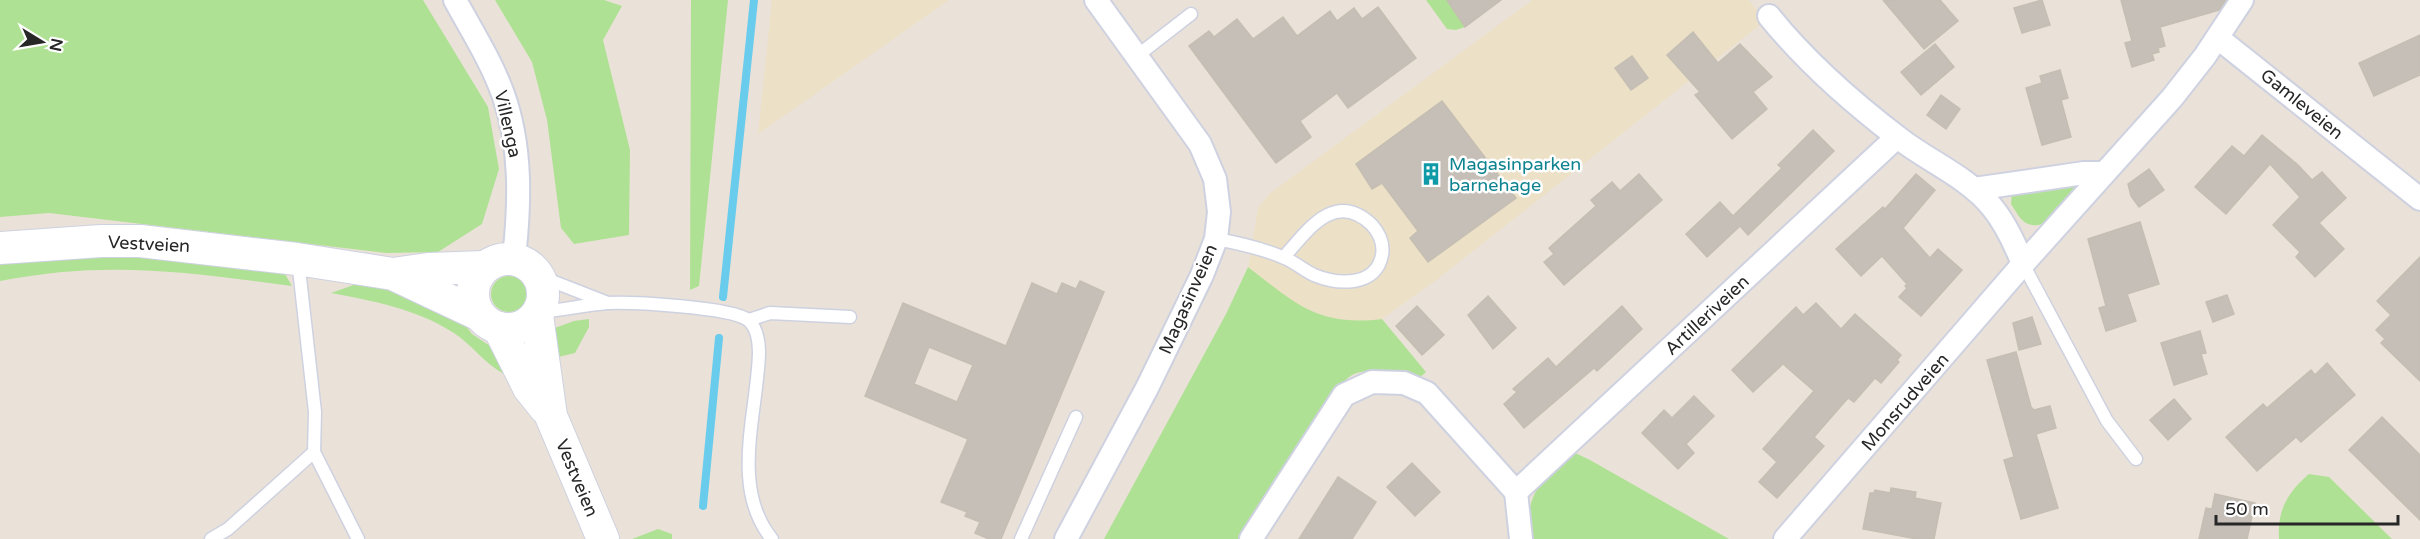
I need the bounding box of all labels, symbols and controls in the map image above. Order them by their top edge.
north arrow [12,12,72,72]
text: N [45,36,67,53]
street label: Gamleveien [2256,64,2348,144]
street label: Villenga [490,88,526,160]
place label: Magasinparken barnehage [1449,153,1581,196]
building icon: Magasinparken barnehage [1418,161,1444,187]
street label: Vestveien [107,231,191,257]
street label: Magasinveien [1154,241,1222,357]
street label: Artilleriveien [1660,270,1754,360]
street label: Monsrudveien [1857,349,1953,455]
street label: Vestveien [551,436,603,520]
scale bar [2216,488,2398,526]
text: 50 m [2225,498,2269,520]

